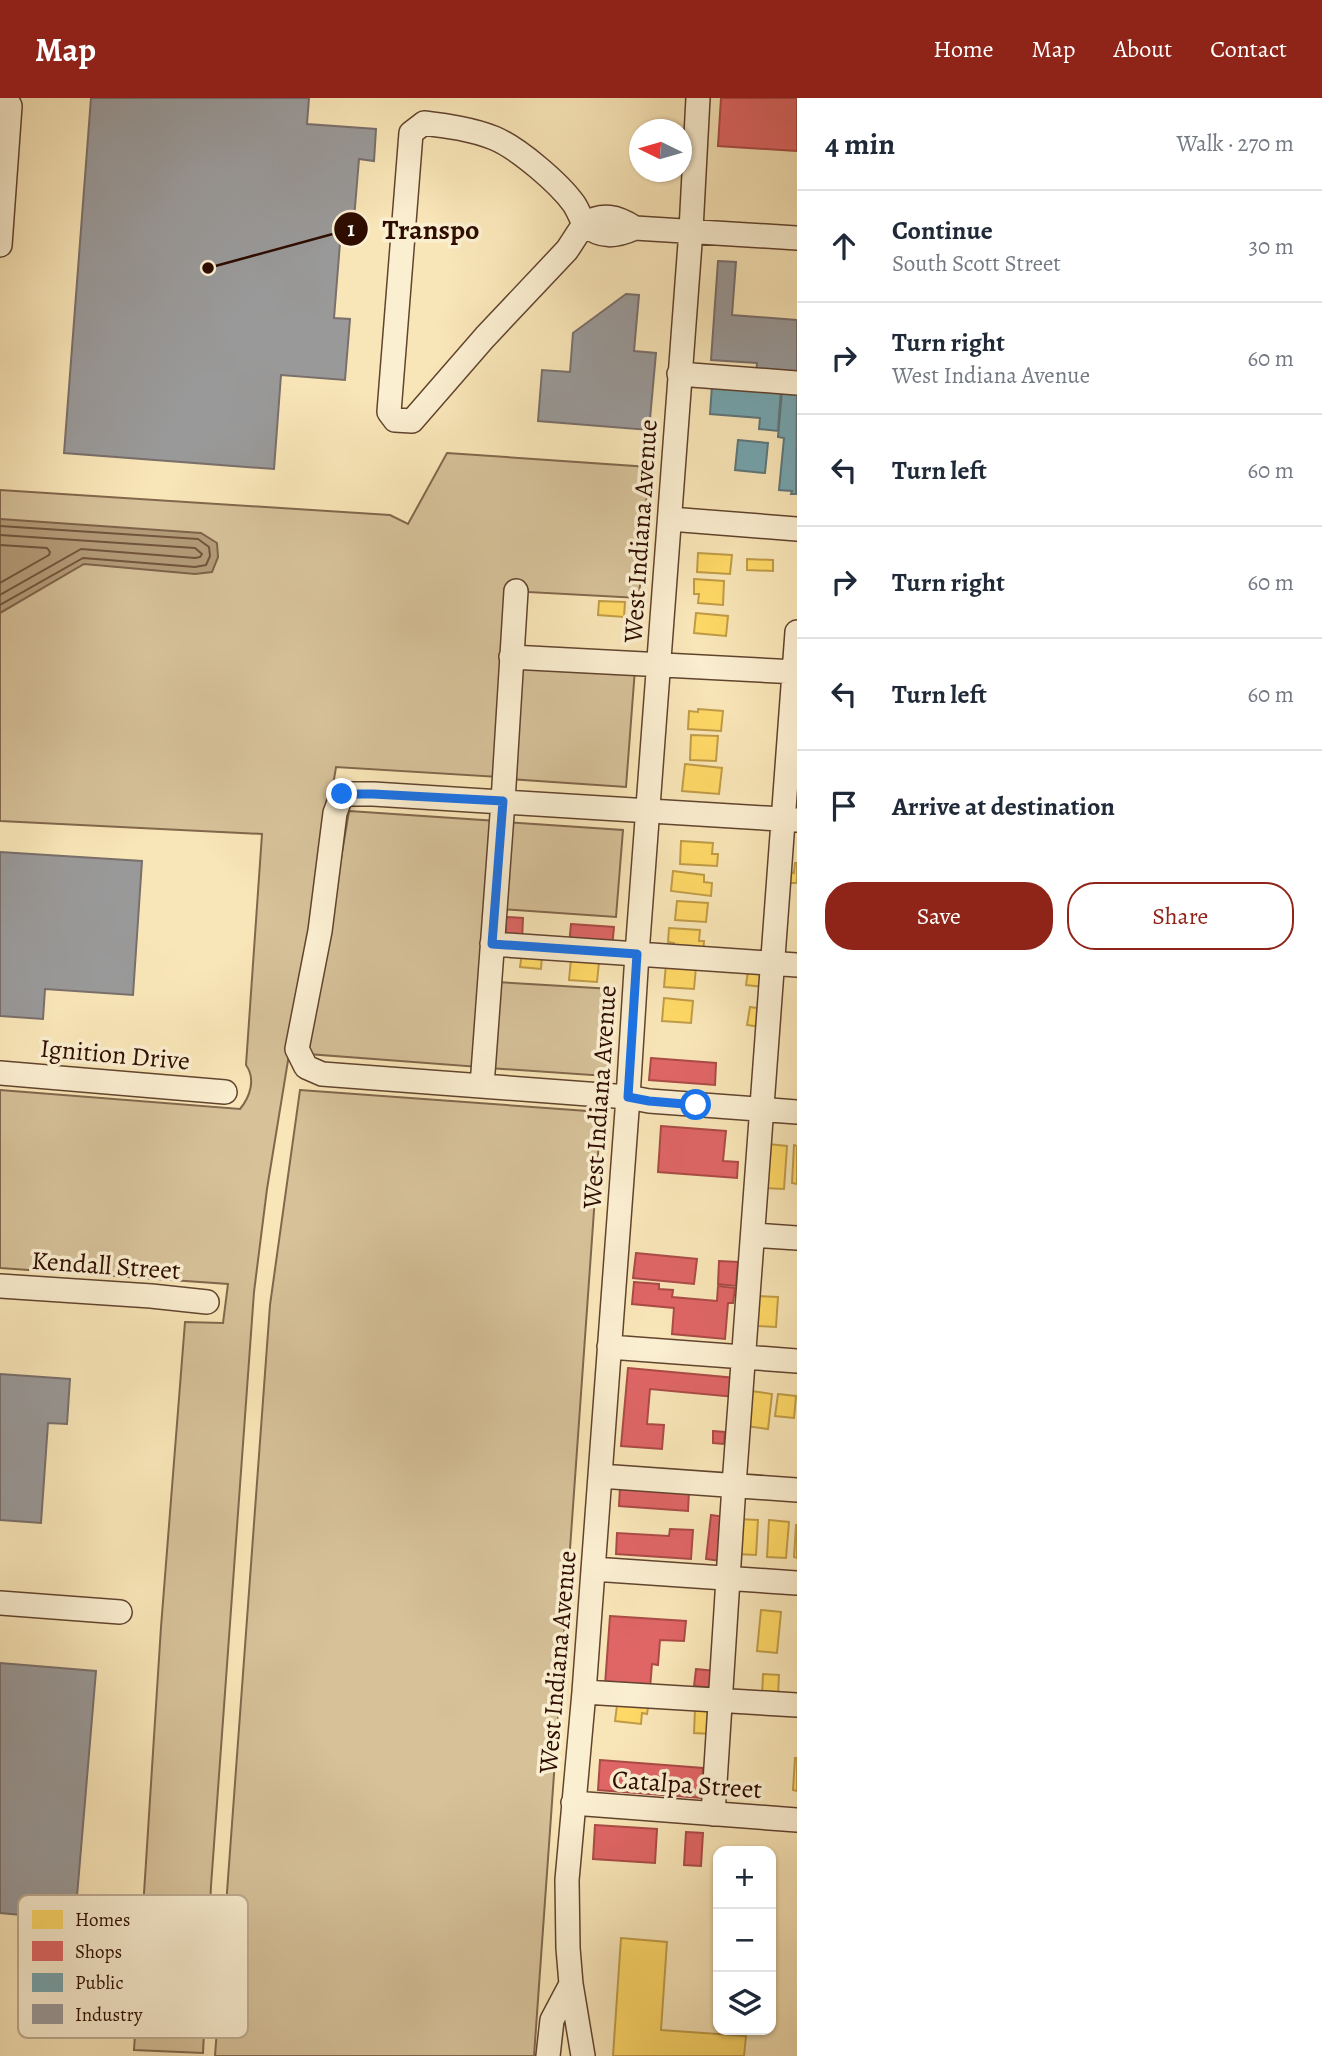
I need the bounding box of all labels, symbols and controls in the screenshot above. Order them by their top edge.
text: Map [35,27,96,72]
text: Home [933,33,994,65]
text: Map [1032,33,1076,65]
text: About [1114,33,1172,65]
text: Contact [1210,33,1287,65]
north arrow [629,119,692,182]
text: 4 min [825,124,895,164]
text: Walk · 270 m [1176,128,1294,159]
callout: Transpo [334,205,494,254]
text: Transpo [383,211,479,249]
text: Continue [892,213,993,248]
text: 1 [347,215,355,243]
icon: ahead [825,227,863,265]
text: 30 m [1248,231,1294,262]
text: South Scott Street [892,248,1061,279]
text: Turn right [892,325,1005,360]
icon: right [825,339,863,377]
text: 60 m [1247,343,1294,374]
text: West Indiana Avenue [892,360,1090,391]
street label: West Indiana Avenue [615,418,666,645]
icon: left [825,451,863,489]
text: Turn left [892,453,987,488]
text: 60 m [1247,455,1294,486]
icon: right [825,563,863,601]
text: Turn right [892,565,1005,600]
text: 60 m [1247,567,1294,598]
icon: left [825,675,863,713]
text: Turn left [892,677,987,712]
text: 60 m [1247,679,1294,710]
route end [326,778,357,809]
icon: arrive [825,787,863,825]
text: Arrive at destination [892,789,1115,824]
button: Save [825,882,1053,950]
button: Share [1067,882,1294,950]
street label: West Indiana Avenue [574,984,625,1211]
street label: Ignition Drive [39,1031,191,1078]
route start [680,1089,711,1120]
street label: Kendall Street [30,1243,182,1288]
street label: West Indiana Avenue [530,1549,585,1776]
street label: Catalpa Street [611,1762,764,1807]
map controls [713,1846,776,2035]
button: + [713,1846,776,1909]
legend [18,1895,248,2038]
text: Homes [75,1907,130,1933]
button: − [713,1909,776,1972]
text: Shops [75,1939,122,1965]
text: Public [75,1970,123,1996]
button: layers [713,1972,776,2035]
text: Industry [75,2002,143,2028]

